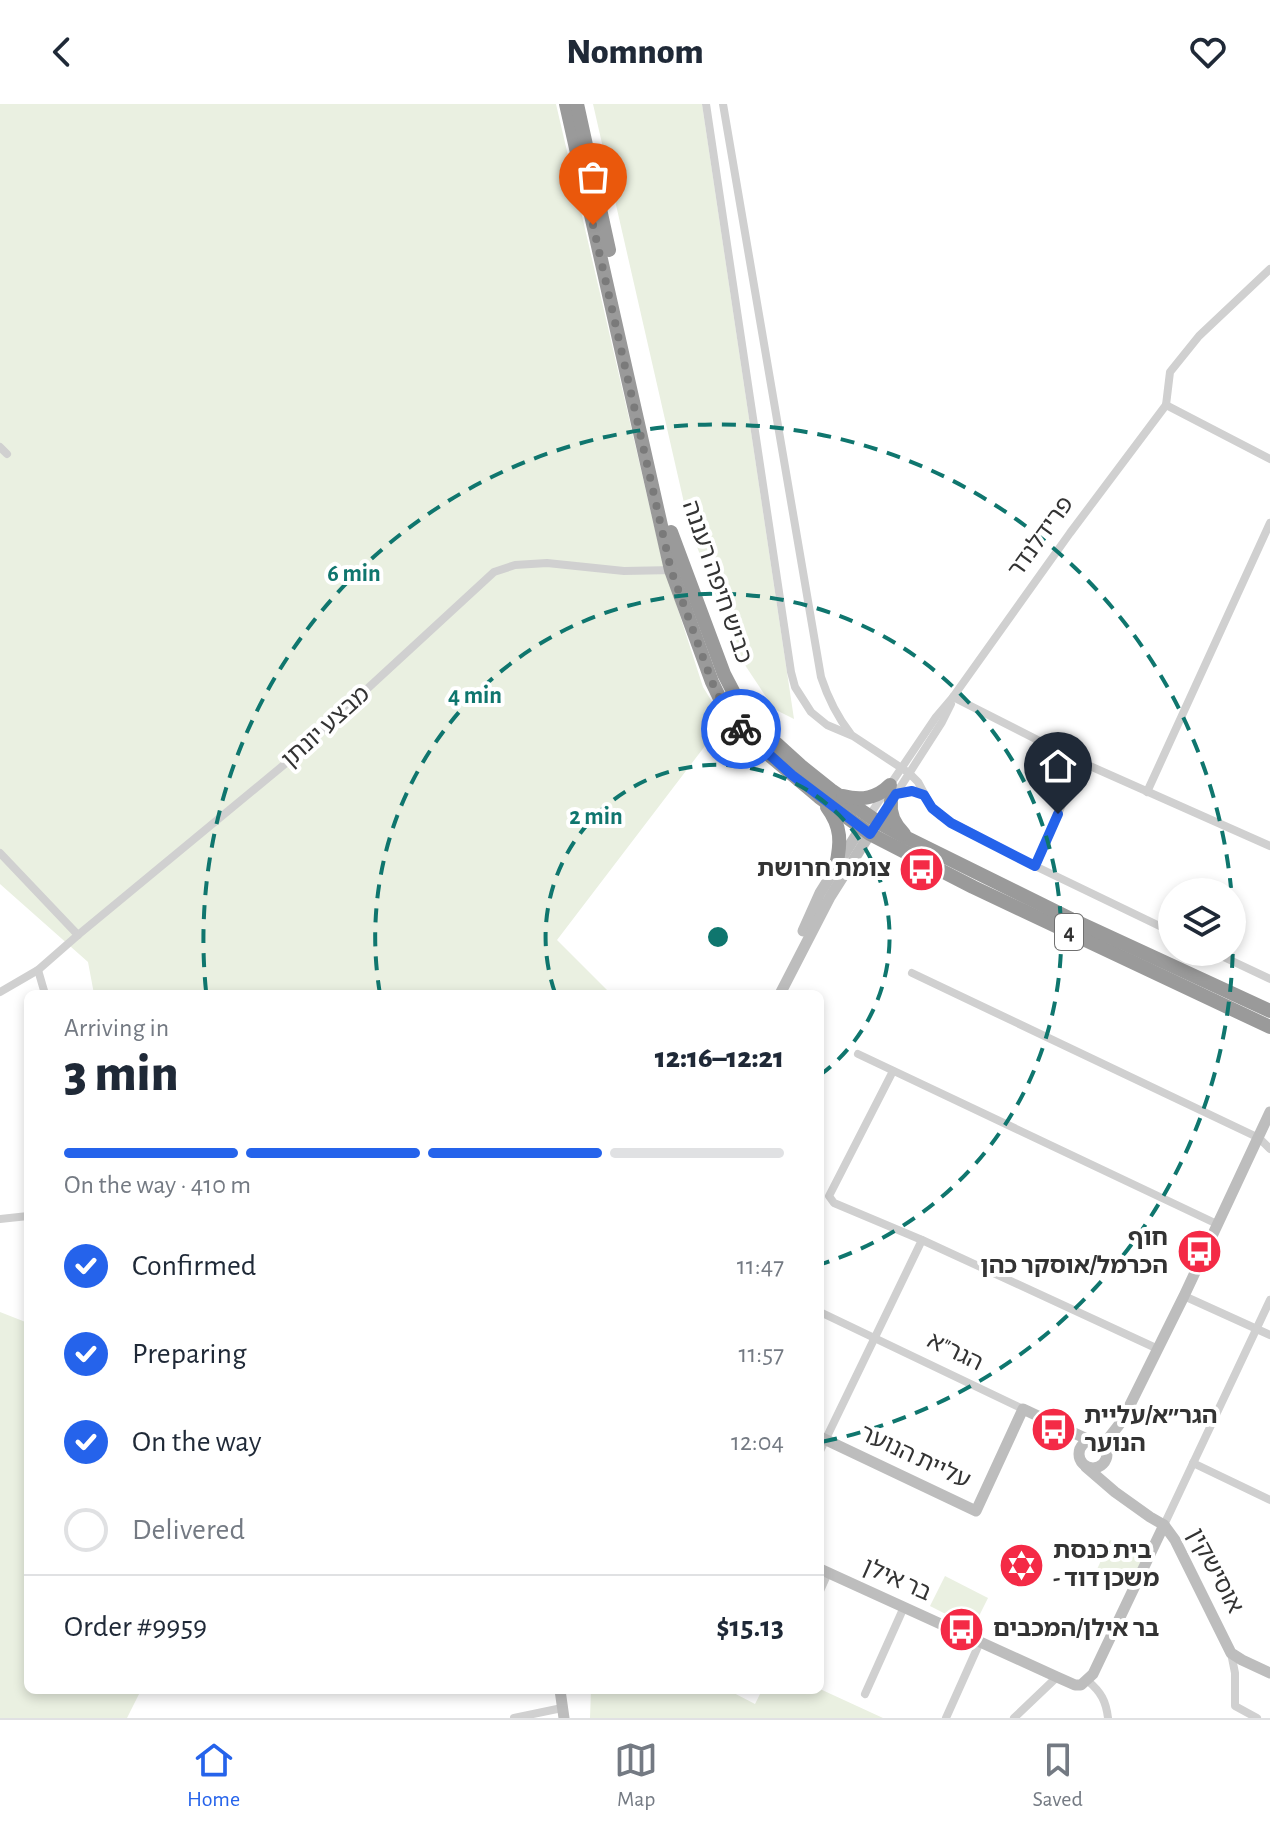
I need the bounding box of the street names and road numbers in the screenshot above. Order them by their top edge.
street label: פרידלנדר [1004,492,1078,582]
street label: כביש חיפה רעננה [678,497,756,667]
street label: מבצע יונתן [278,682,374,772]
road number: 4 [1055,914,1083,950]
street label: הגר"א [923,1328,987,1376]
street label: עליית הנוער [856,1421,974,1493]
street label: אוסישקין [1183,1525,1247,1617]
street label: בר אילן [859,1554,935,1606]

